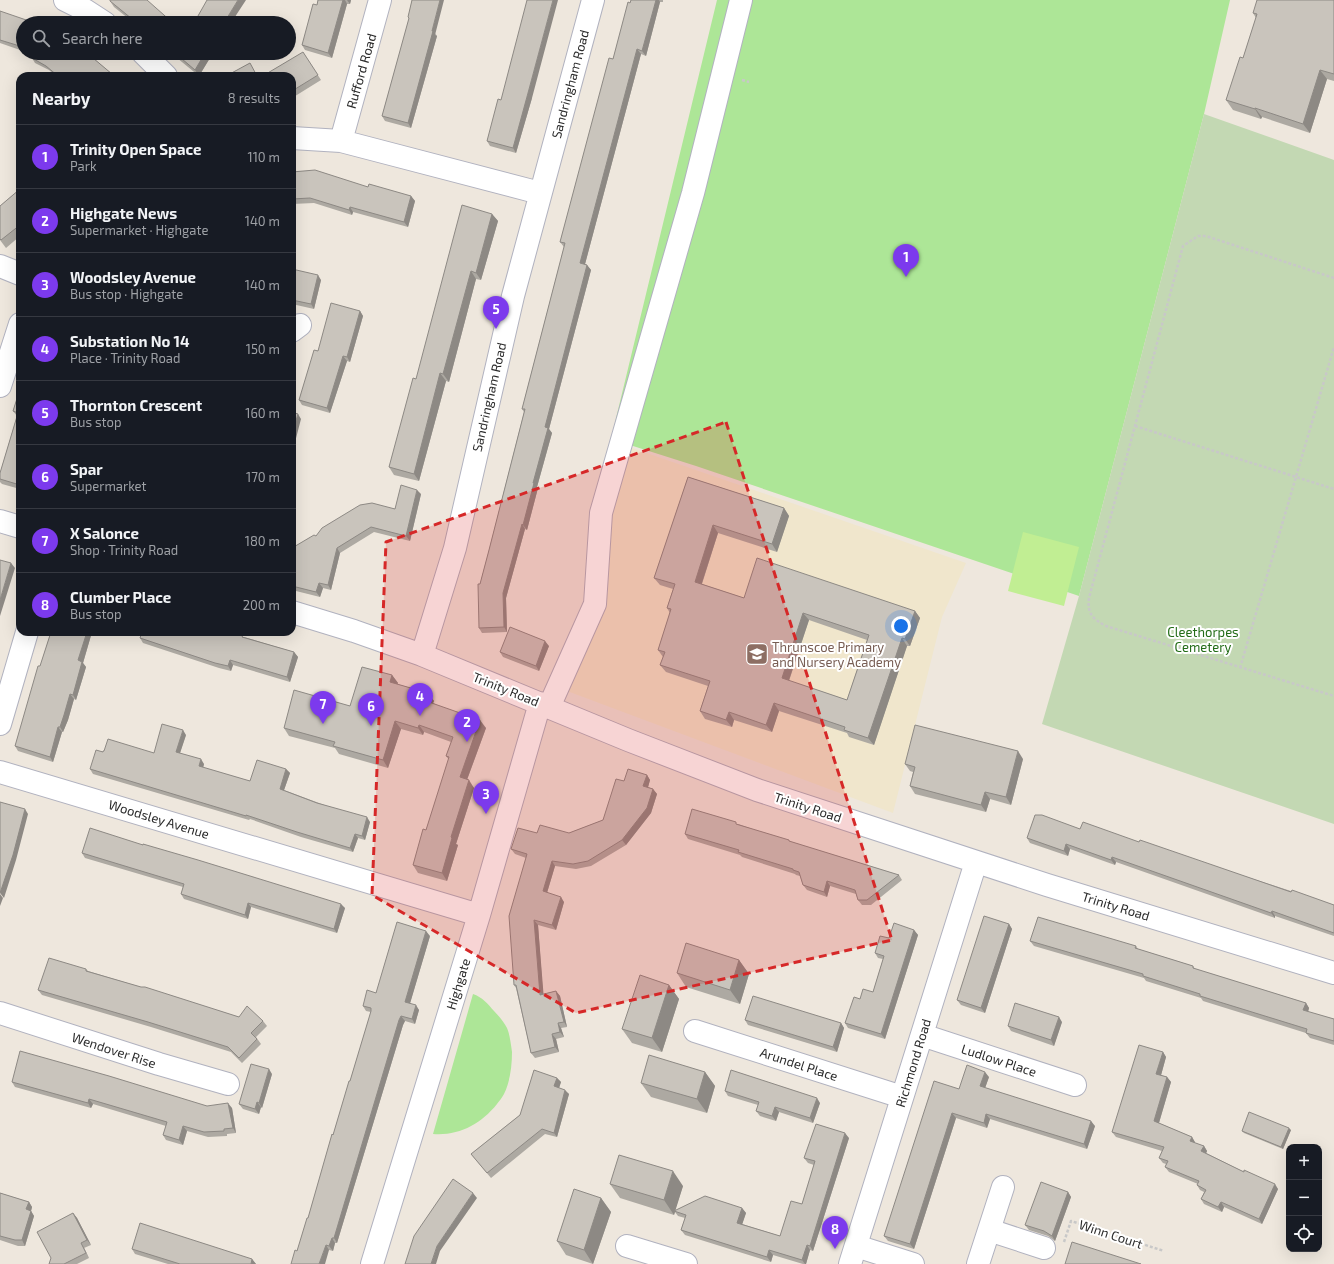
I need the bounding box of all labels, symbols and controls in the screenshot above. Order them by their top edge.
search box [16,16,296,60]
icon: search [30,27,52,49]
street label: Sandringham Road [548,28,592,140]
text: Search here [62,29,143,47]
street label: Rufford Road [343,32,379,110]
text: Nearby [32,88,90,108]
text: 8 results [228,90,280,106]
text: Trinity Open Space [70,140,202,158]
text: 1 [42,149,48,165]
text: 110 m [248,149,280,165]
text: Park [70,158,97,174]
text: Highgate News [70,204,177,222]
text: 2 [41,213,49,229]
text: 140 m [245,213,280,229]
text: Supermarket · Highgate [70,222,208,238]
pin: 1 [893,244,919,277]
text: Woodsley Avenue [70,268,196,286]
text: 3 [41,277,49,293]
text: 140 m [245,277,280,293]
text: Bus stop · Highgate [70,286,183,302]
pin: 5 [483,296,509,329]
text: Substation No 14 [70,332,190,350]
text: 4 [41,341,49,357]
text: 150 m [246,341,280,357]
street label: Sandringham Road [469,341,509,453]
text: Place · Trinity Road [70,350,180,366]
text: Thornton Crescent [70,396,202,414]
text: 5 [41,405,49,421]
text: 160 m [245,405,280,421]
text: Bus stop [70,414,121,430]
text: Spar [70,460,103,478]
text: 6 [41,469,49,485]
text: 170 m [246,469,280,485]
text: Supermarket [70,478,147,494]
text: X Salonce [70,524,139,542]
text: 7 [42,533,48,549]
text: 180 m [245,533,280,549]
text: Shop · Trinity Road [70,542,178,558]
text: Clumber Place [70,588,171,606]
text: 8 [41,597,49,613]
text: 200 m [243,597,280,613]
text: Bus stop [70,606,121,622]
your location [891,616,911,636]
park label: Cleethorpes Cemetery [1167,624,1239,655]
place label: Thrunscoe Primary and Nursery Academy [772,639,901,670]
school or university icon: Thrunscoe Primary and Nursery Academy [744,641,770,667]
street label: Trinity Road [471,668,541,710]
pin: 4 [407,683,433,716]
pin: 7 [310,691,336,724]
pin: 6 [358,693,384,726]
pin: 2 [454,709,480,742]
pin: 3 [473,781,499,814]
street label: Trinity Road [772,789,844,825]
street label: Woodsley Avenue [107,796,211,842]
street label: Trinity Road [1080,888,1152,924]
street label: Highgate [443,956,473,1012]
street label: Richmond Road [892,1017,934,1109]
street label: Wendover Rise [70,1029,158,1071]
street label: Ludlow Place [959,1040,1039,1080]
street label: Arundel Place [758,1044,840,1084]
map controls [1286,1144,1322,1252]
button: + [1286,1144,1322,1180]
button: − [1286,1180,1322,1216]
pin: 8 [822,1216,848,1249]
street label: Winn Court [1077,1216,1145,1252]
button: locate [1286,1216,1322,1252]

